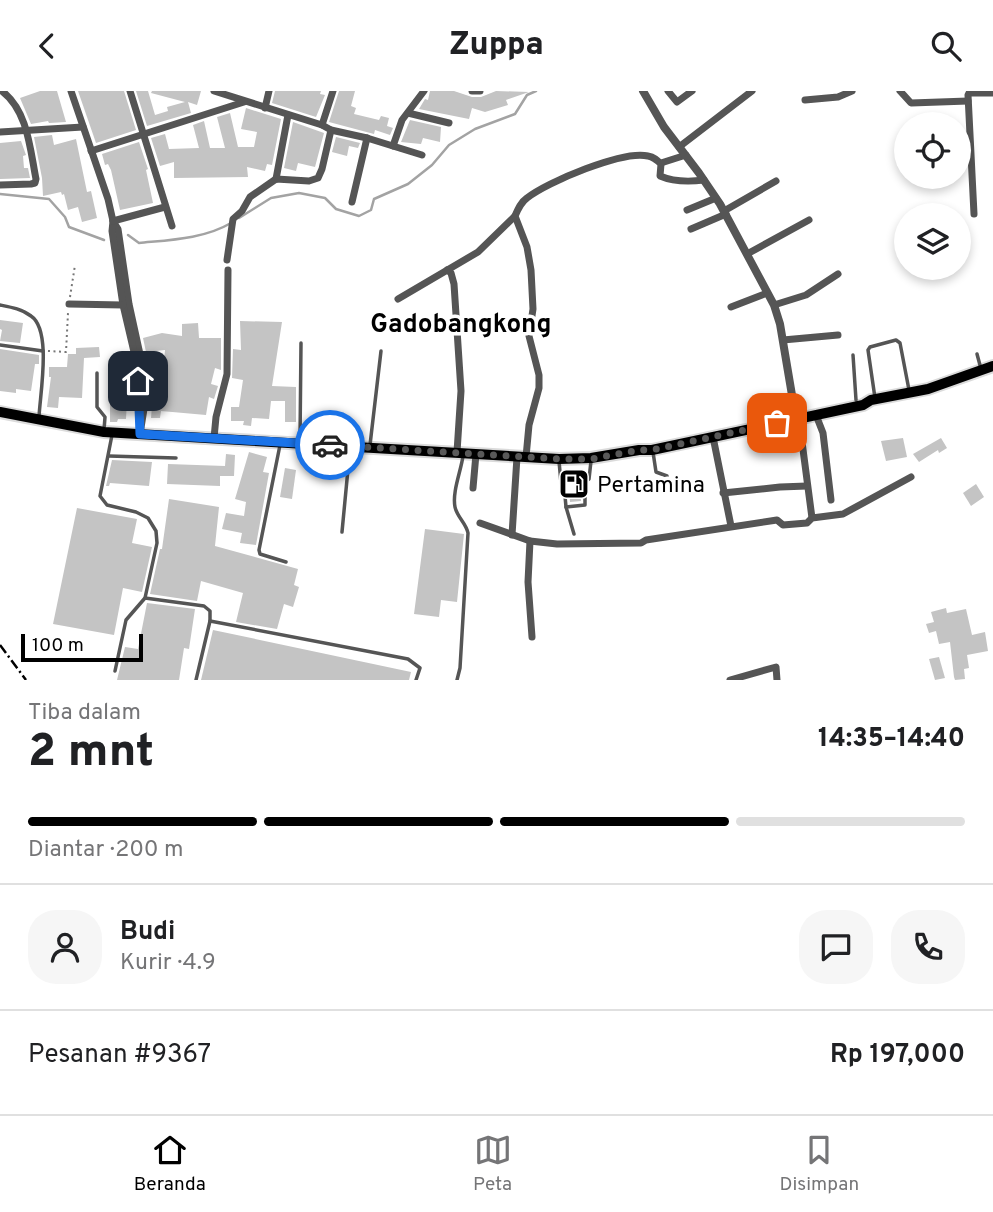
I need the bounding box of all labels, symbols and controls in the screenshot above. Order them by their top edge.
text: Zuppa [449,26,544,66]
icon: back [28,27,66,65]
icon: search [927,27,965,65]
map controls [894,112,971,280]
button: locate [894,112,971,189]
button: layers [894,203,971,280]
district label: Gadobangkong [370,309,552,342]
pin [108,351,168,411]
icon: home [119,362,157,400]
pin [747,393,807,453]
icon: bag [758,404,796,442]
courier [295,410,365,480]
icon: car [311,426,349,464]
fuel station icon: Pertamina [557,467,591,501]
place label: Pertamina [597,472,705,501]
scale bar [21,631,144,663]
text: 100 m [32,634,84,658]
text: Tiba dalam [28,699,141,728]
text: 14:35–14:40 [818,723,965,756]
text: 2 mnt [28,724,154,783]
text: Diantar · 200 m [28,836,183,865]
button: person [28,910,102,984]
button: chat [799,910,873,984]
button: phone [891,910,965,984]
text: Budi [120,916,175,949]
text: Kurir · 4.9 [120,949,216,978]
text: Pesanan #9367 [28,1039,211,1072]
text: Rp 197,000 [830,1039,965,1072]
tab: Beranda [134,1131,206,1197]
tab: Peta [473,1131,512,1197]
tab: Disimpan [779,1131,859,1197]

